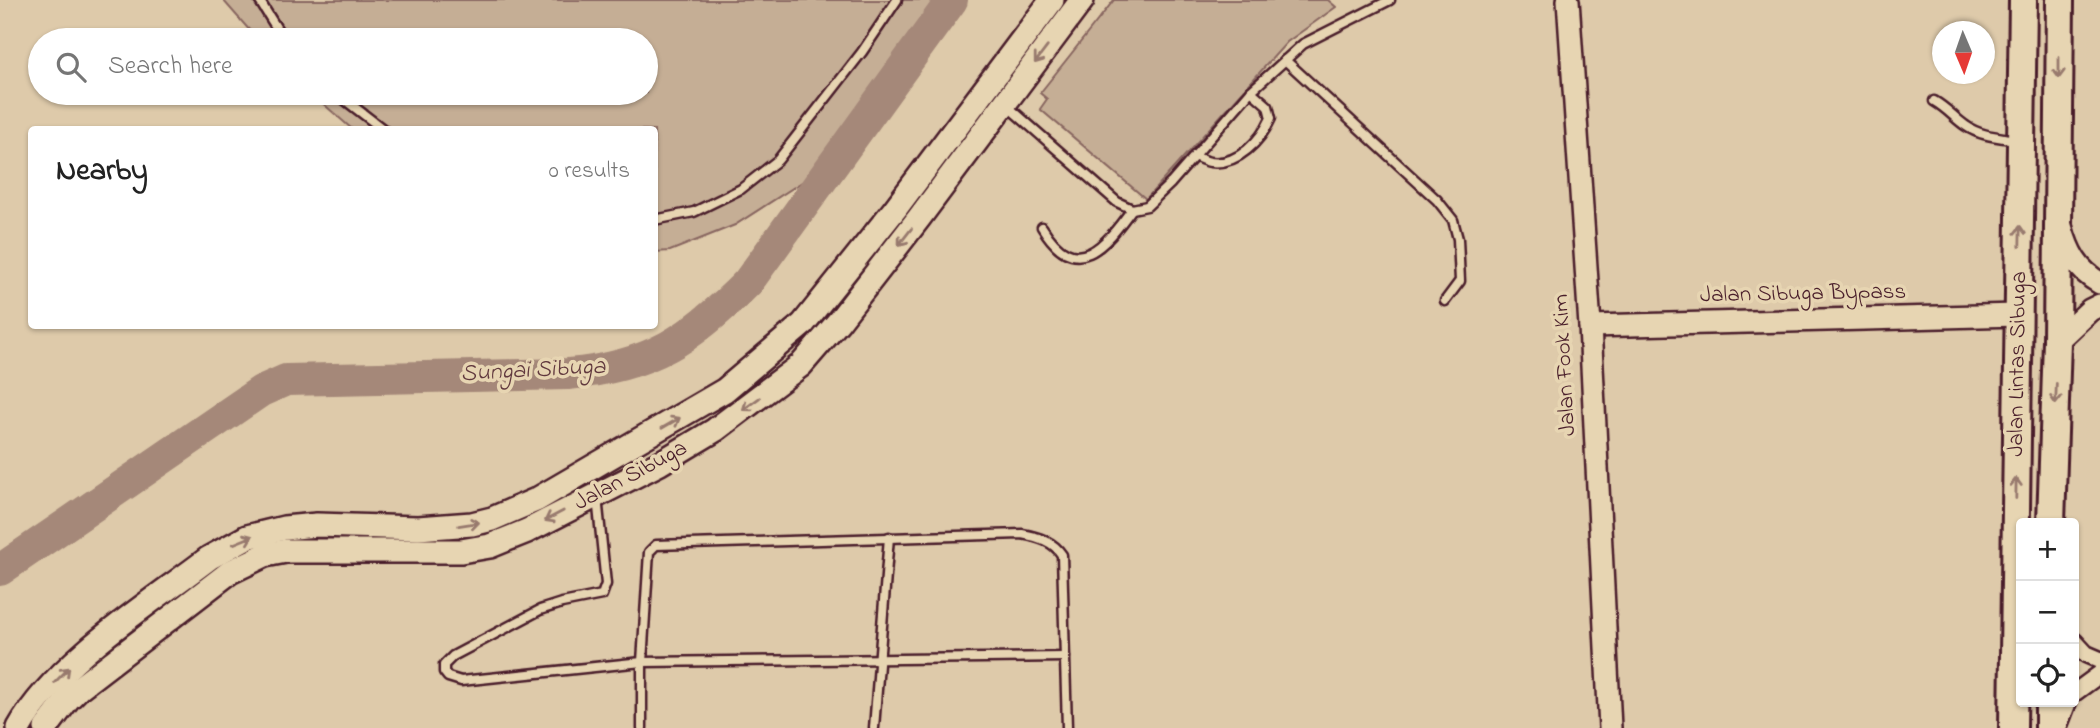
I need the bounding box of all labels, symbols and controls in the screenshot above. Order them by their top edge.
north arrow [1932,21,1995,84]
search box [28,28,658,105]
one-way arrow [1033,45,1048,64]
icon: search [52,48,90,86]
text: Search here [108,48,233,86]
one-way arrow [2052,56,2066,79]
text: Nearby [56,150,148,194]
text: 0 results [549,155,630,188]
one-way arrow [2013,225,2027,248]
one-way arrow [897,227,912,246]
street label: Jalan Lintas Sibuga [2000,271,2037,457]
street label: Jalan Sibuga Bypass [1700,276,1906,314]
street label: Jalan Fook Kim [1545,293,1585,437]
water label: Sungai Sibuga [460,350,607,392]
one-way arrow [2049,382,2062,405]
one-way arrow [743,396,761,411]
one-way arrow [661,416,681,430]
street label: Jalan Sibuga [569,432,694,521]
one-way arrow [2010,477,2023,500]
one-way arrow [545,510,565,524]
one-way arrow [457,517,480,530]
map controls [2016,518,2079,707]
button: + [2016,518,2079,581]
one-way arrow [232,532,254,545]
button: − [2016,581,2079,644]
button: locate [2016,644,2079,707]
one-way arrow [53,667,70,684]

